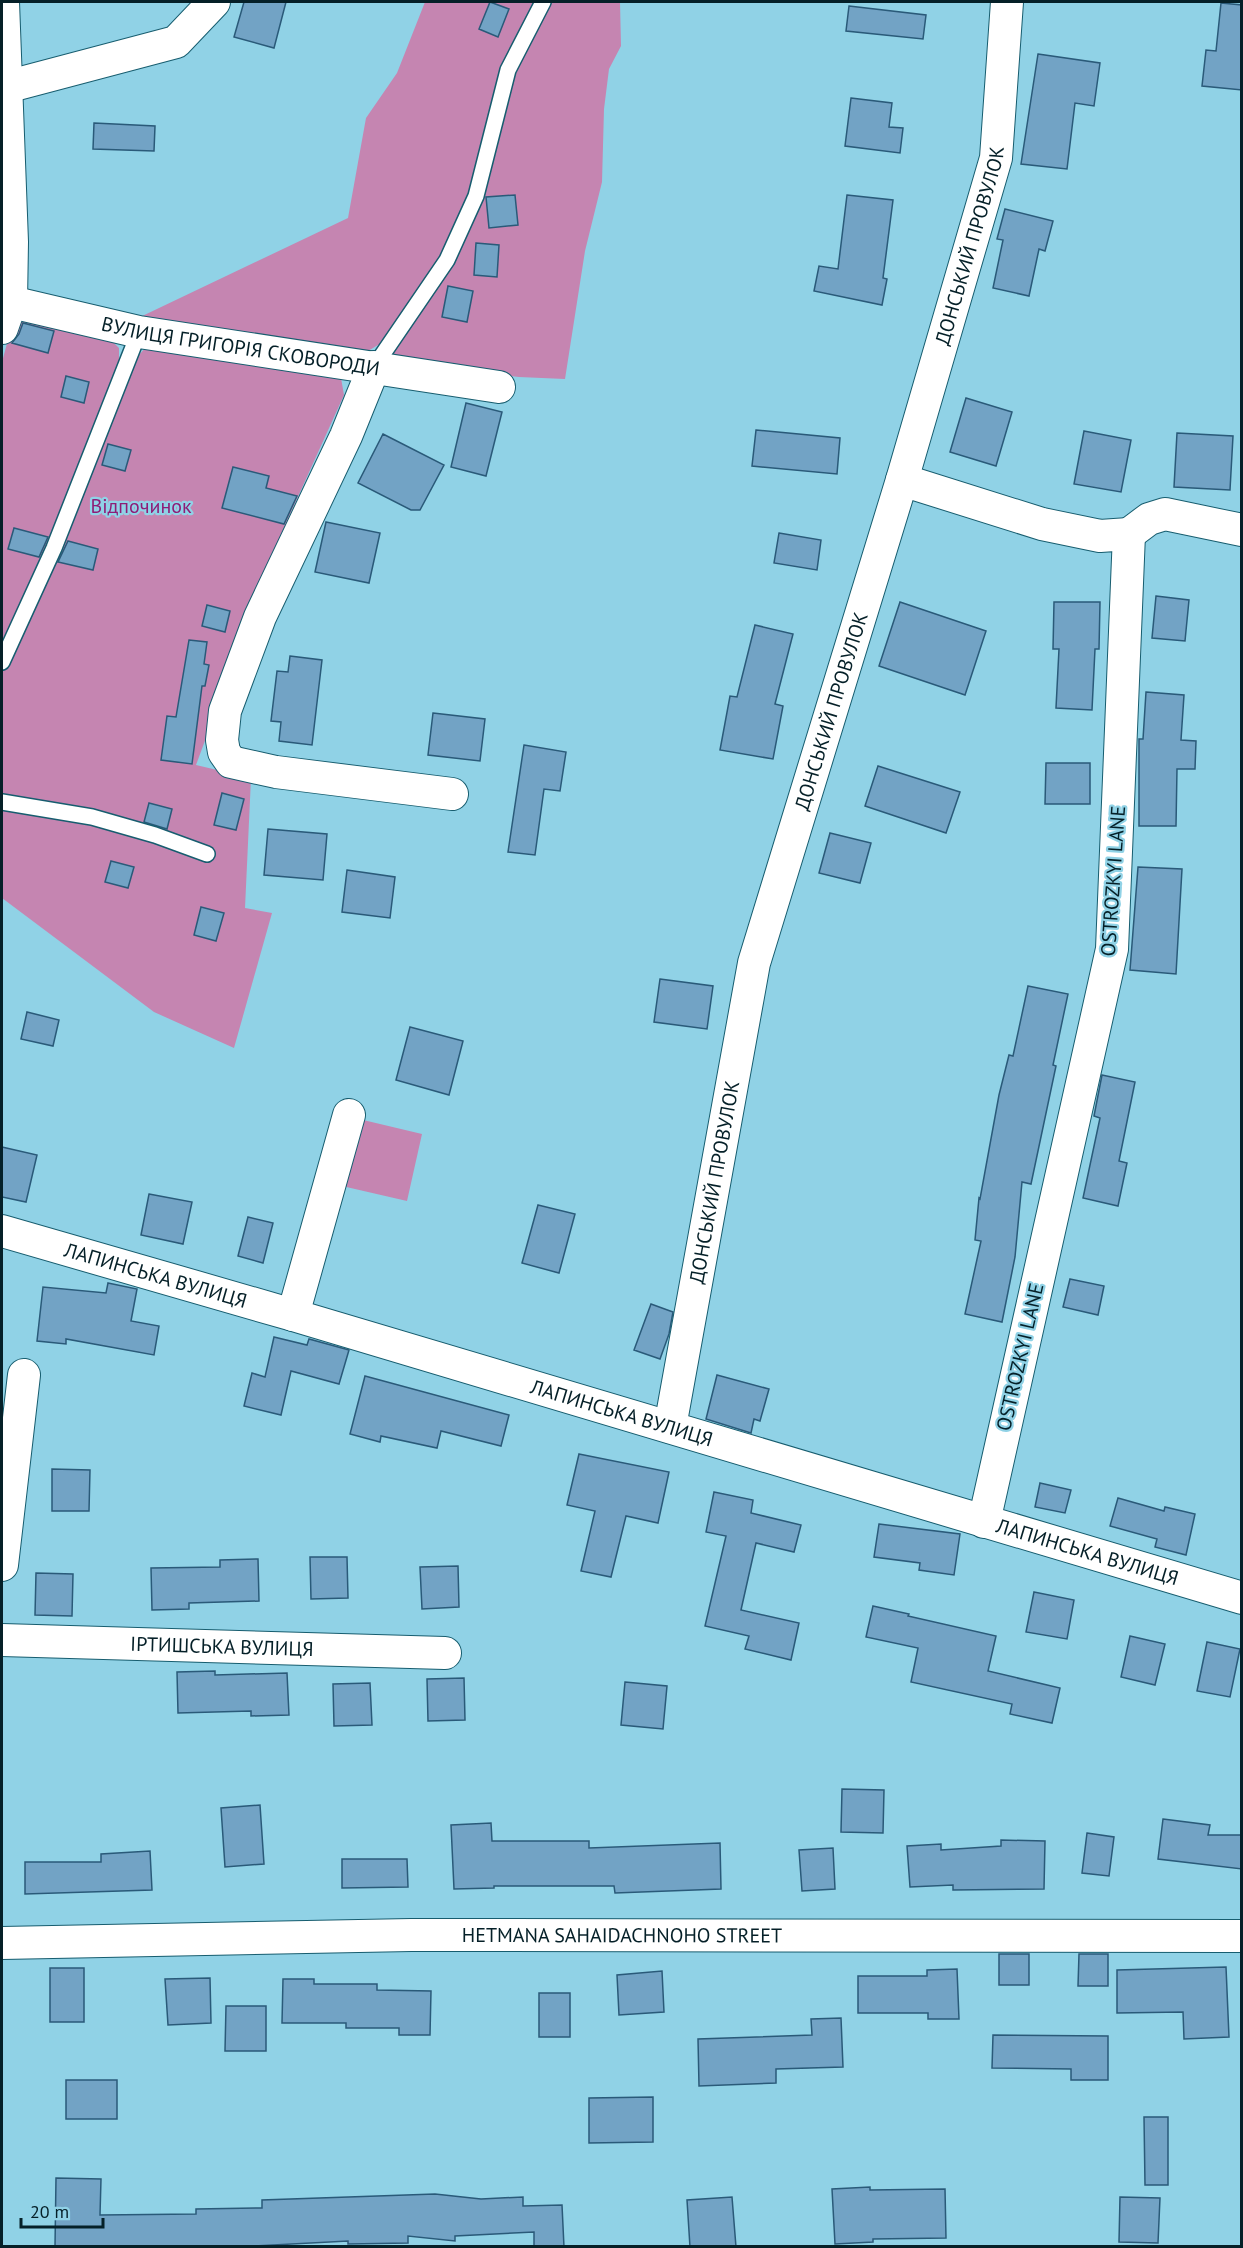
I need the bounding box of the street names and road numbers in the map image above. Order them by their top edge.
street label: ДОНСЬКИЙ ПРОВУЛОК [929,145,1010,348]
street label: ВУЛИЦЯ ГРИГОРІЯ СКОВОРОДИ [99,311,381,382]
street label: ДОНСЬКИЙ ПРОВУЛОК [789,609,874,813]
street label: OSTROZKYI LANE [1095,805,1131,957]
street label: ДОНСЬКИЙ ПРОВУЛОК [683,1078,745,1285]
street label: ЛАПИНСЬКА ВУЛИЦЯ [60,1236,250,1314]
street label: OSTROZKYI LANE [990,1281,1050,1433]
street label: ЛАПИНСЬКА ВУЛИЦЯ [527,1373,716,1452]
street label: ЛАПИНСЬКА ВУЛИЦЯ [992,1512,1182,1591]
street label: ІРТИШСЬКА ВУЛИЦЯ [130,1631,314,1662]
street label: HETMANA SAHAIDACHNOHO STREET [462,1922,782,1948]

